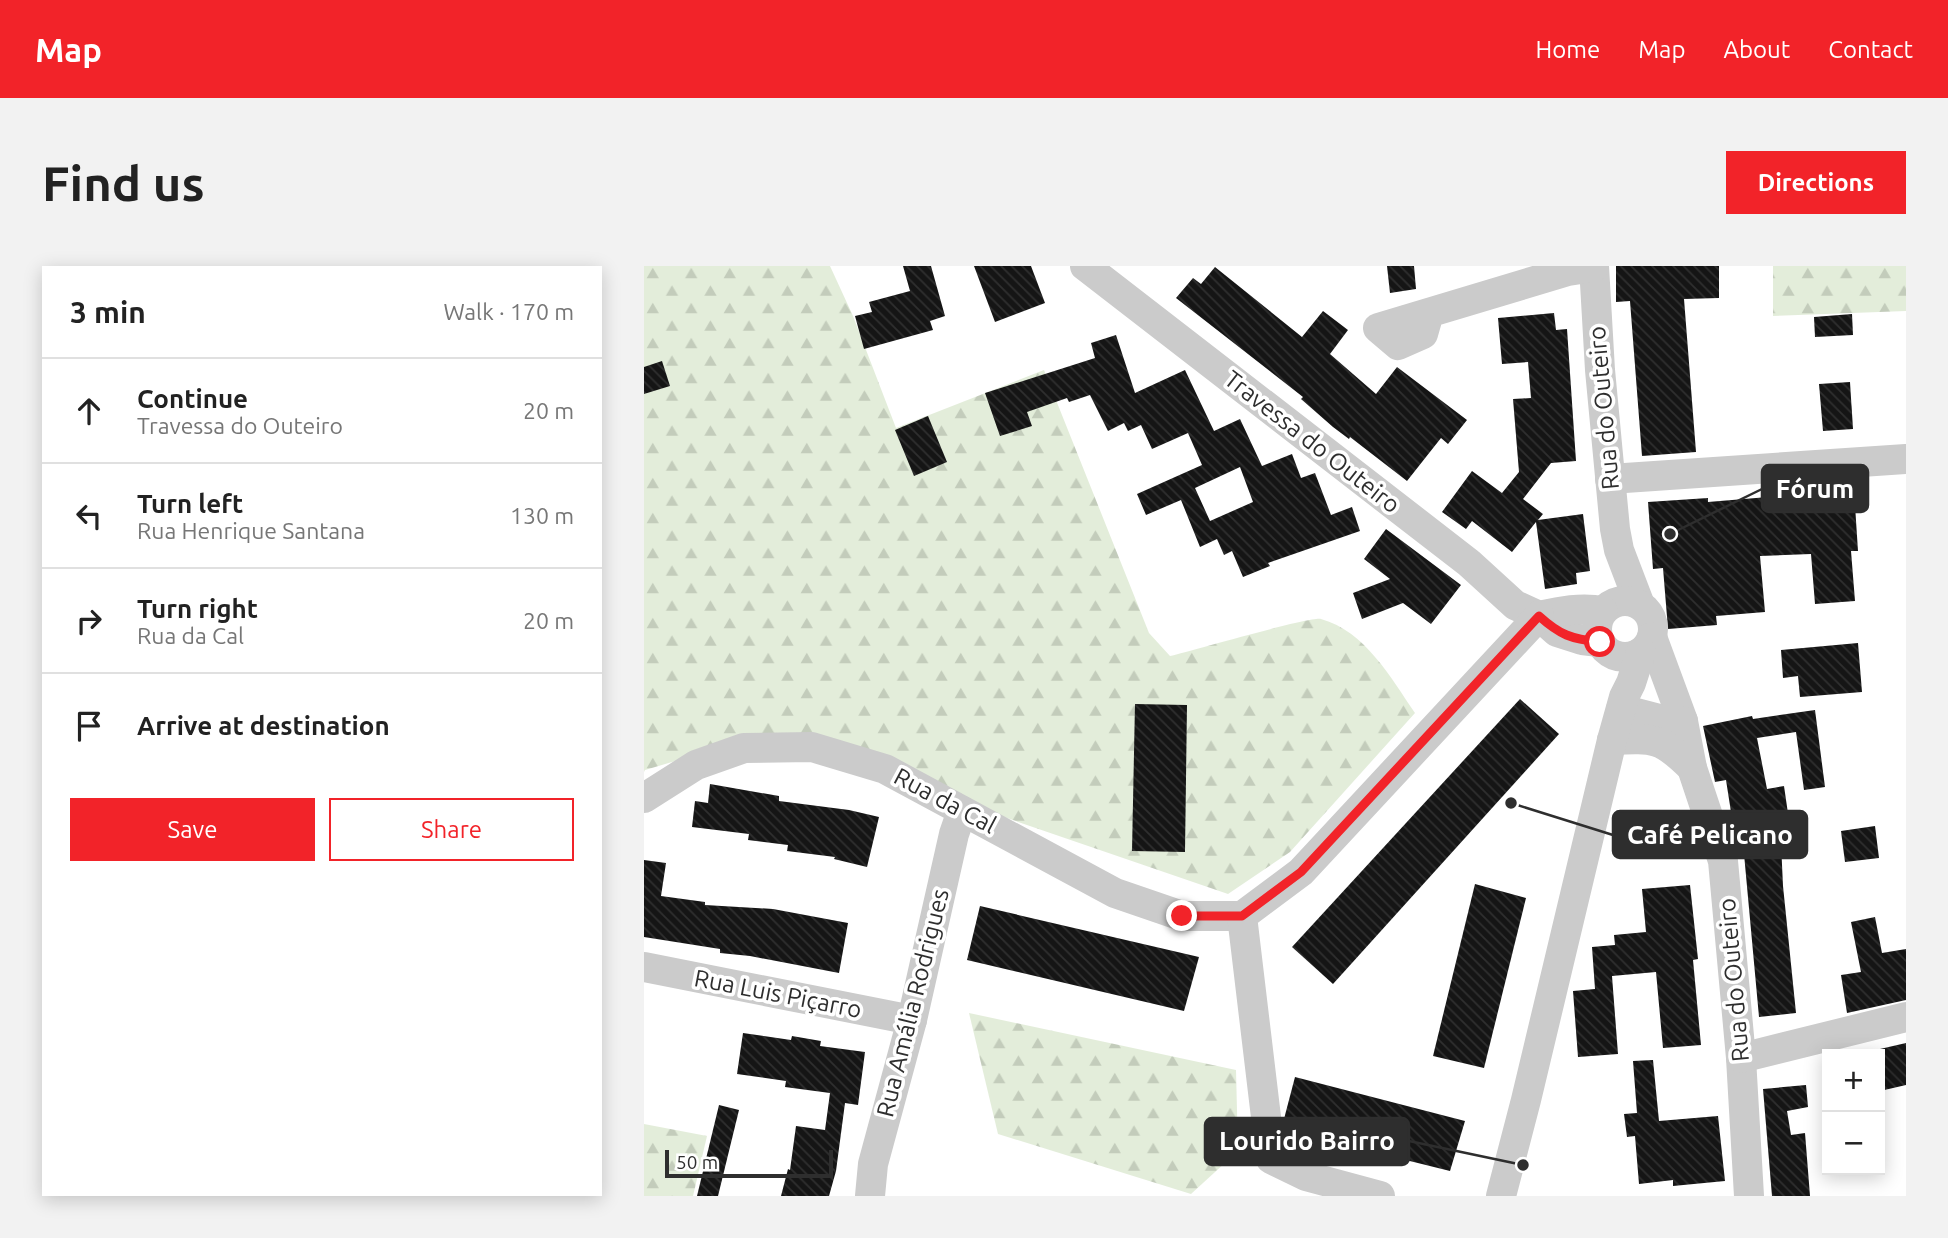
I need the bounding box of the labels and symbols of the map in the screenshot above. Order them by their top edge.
street label: Rua do Outeiro [1583,325,1624,491]
street label: Travessa do Outeiro [1219,365,1405,518]
callout: Fórum [1762,465,1868,512]
text: Fórum [1776,474,1854,503]
route start [1584,626,1615,657]
street label: Rua da Cal [890,762,1001,839]
callout: Café Pelicano [1613,811,1807,858]
text: Café Pelicano [1627,820,1793,849]
street label: Rua Amália Rodrigues [871,886,954,1120]
street label: Rua do Outeiro [1713,897,1754,1063]
route end [1166,900,1197,931]
street label: Rua Luis Piçarro [692,964,864,1023]
callout: Lourido Bairro [1205,1118,1409,1165]
text: Lourido Bairro [1219,1126,1395,1155]
scale bar [665,1147,833,1179]

